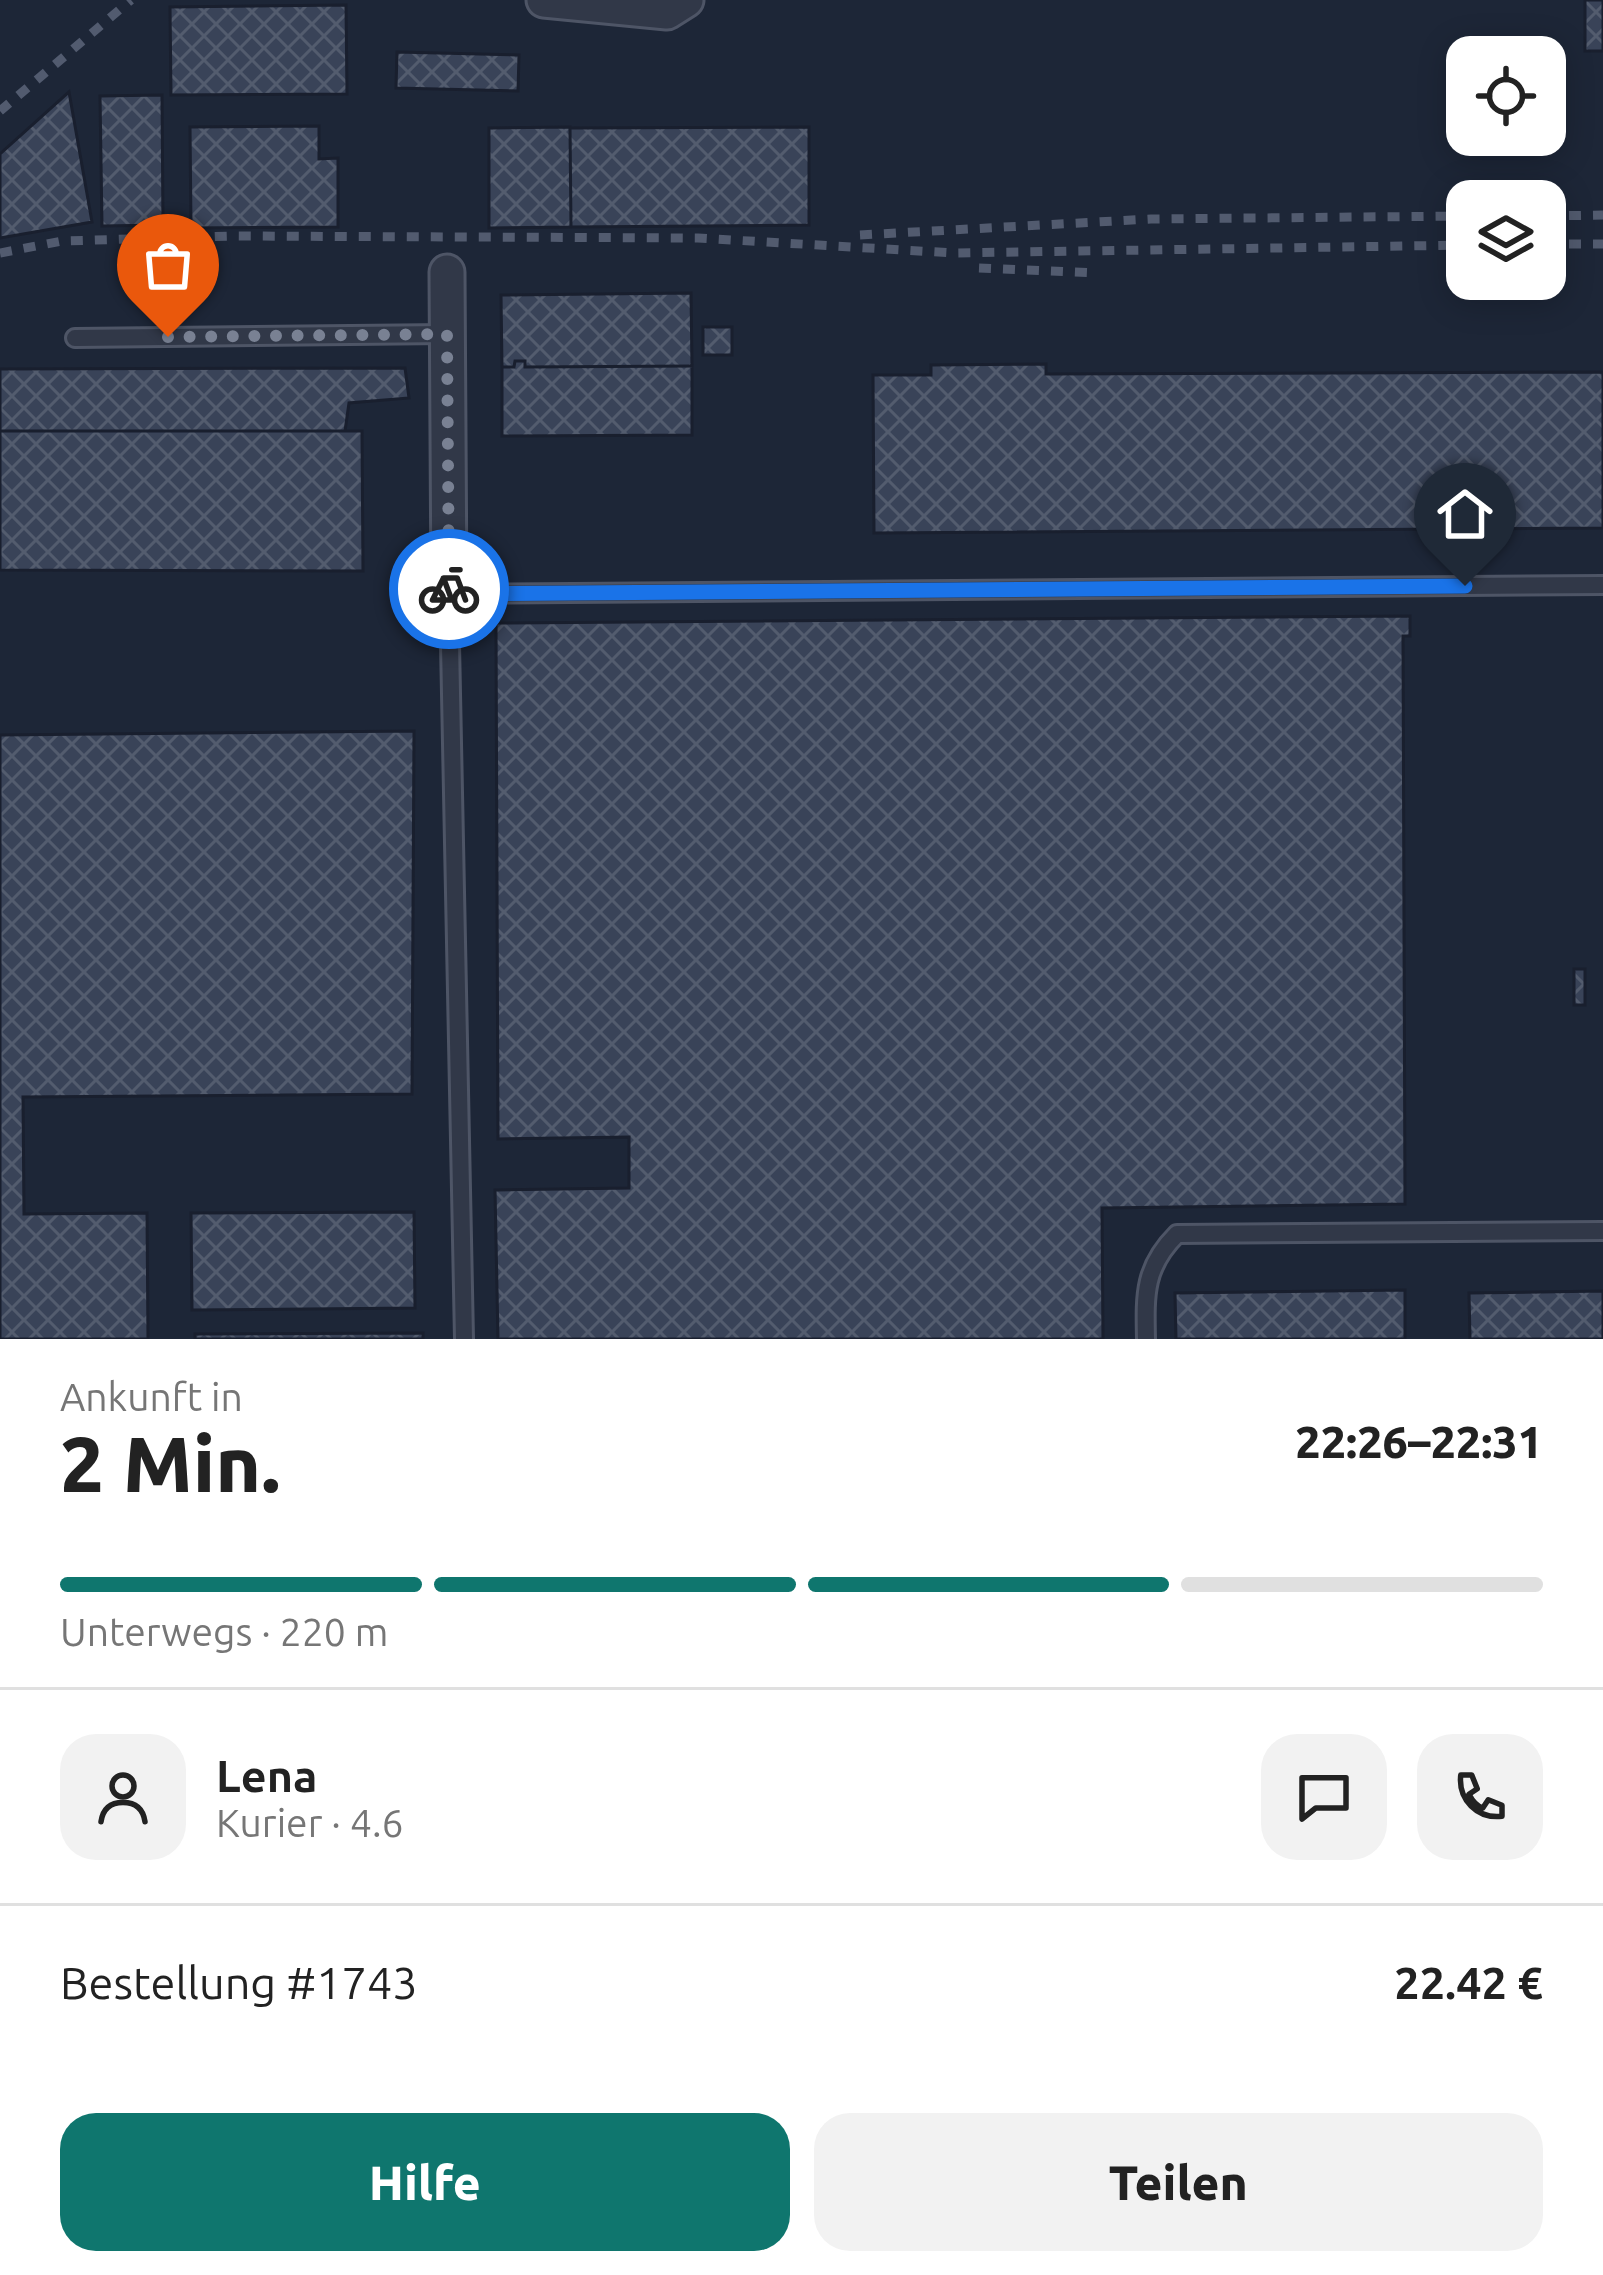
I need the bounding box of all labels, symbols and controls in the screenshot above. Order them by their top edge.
map controls [1446,36,1566,300]
button: locate [1446,36,1566,156]
button: layers [1446,180,1566,300]
pin [117,214,219,337]
icon: bag [135,232,201,298]
pin [1414,463,1516,586]
icon: home [1432,481,1498,547]
courier [389,529,509,649]
icon: bike [416,556,482,622]
text: Ankunft in [60,1375,243,1418]
text: 22:26–22:31 [1295,1416,1543,1467]
text: 2 Min. [60,1419,280,1507]
text: Unterwegs · 220 m [60,1610,388,1653]
button: person [60,1734,186,1860]
button: chat [1261,1734,1387,1860]
button: phone [1417,1734,1543,1860]
text: Lena [216,1750,317,1801]
text: Kurier · 4.6 [216,1801,403,1844]
text: Bestellung #1743 [60,1957,418,2008]
text: 22.42 € [1394,1957,1543,2008]
button: Hilfe [60,2113,790,2251]
button: Teilen [814,2113,1543,2251]

